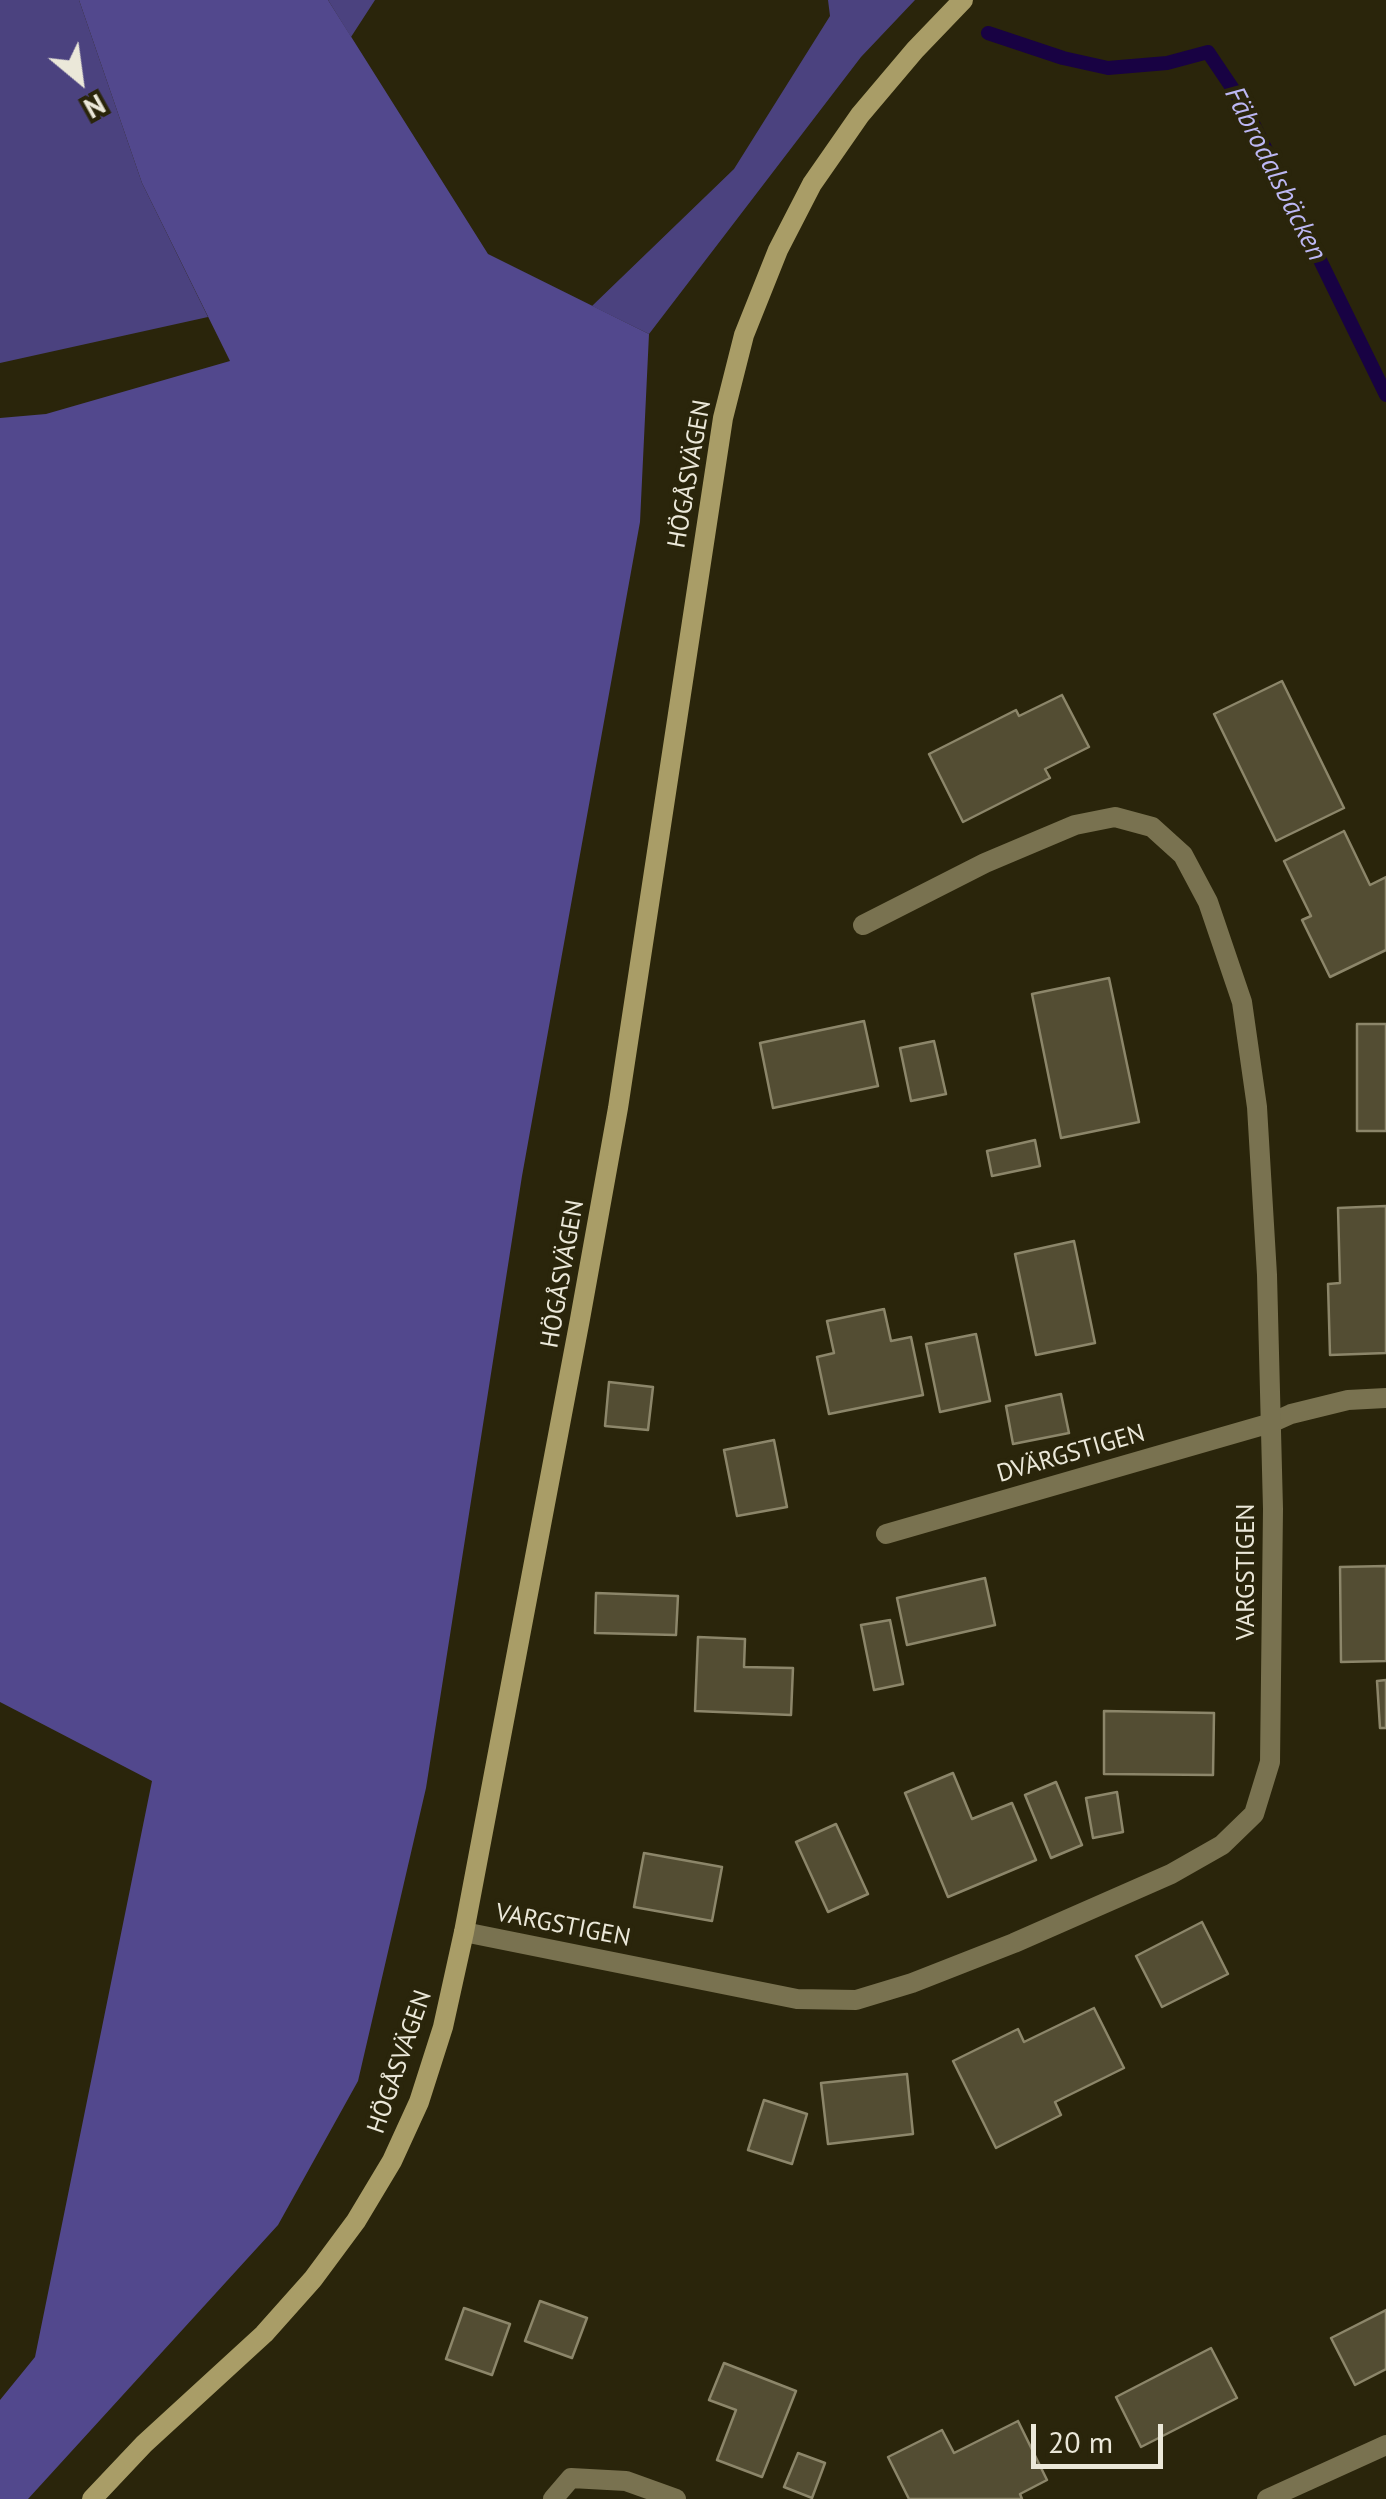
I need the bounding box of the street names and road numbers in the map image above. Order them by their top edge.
street label: HÖGÅSVÄGEN [662,398,718,550]
street label: HÖGÅSVÄGEN [535,1198,591,1350]
street label: DVÄRGSTIGEN [994,1419,1148,1489]
street label: VARGSTIGEN [1232,1504,1262,1640]
street label: VARGSTIGEN [493,1898,633,1954]
street label: HÖGÅSVÄGEN [361,1986,439,2138]

